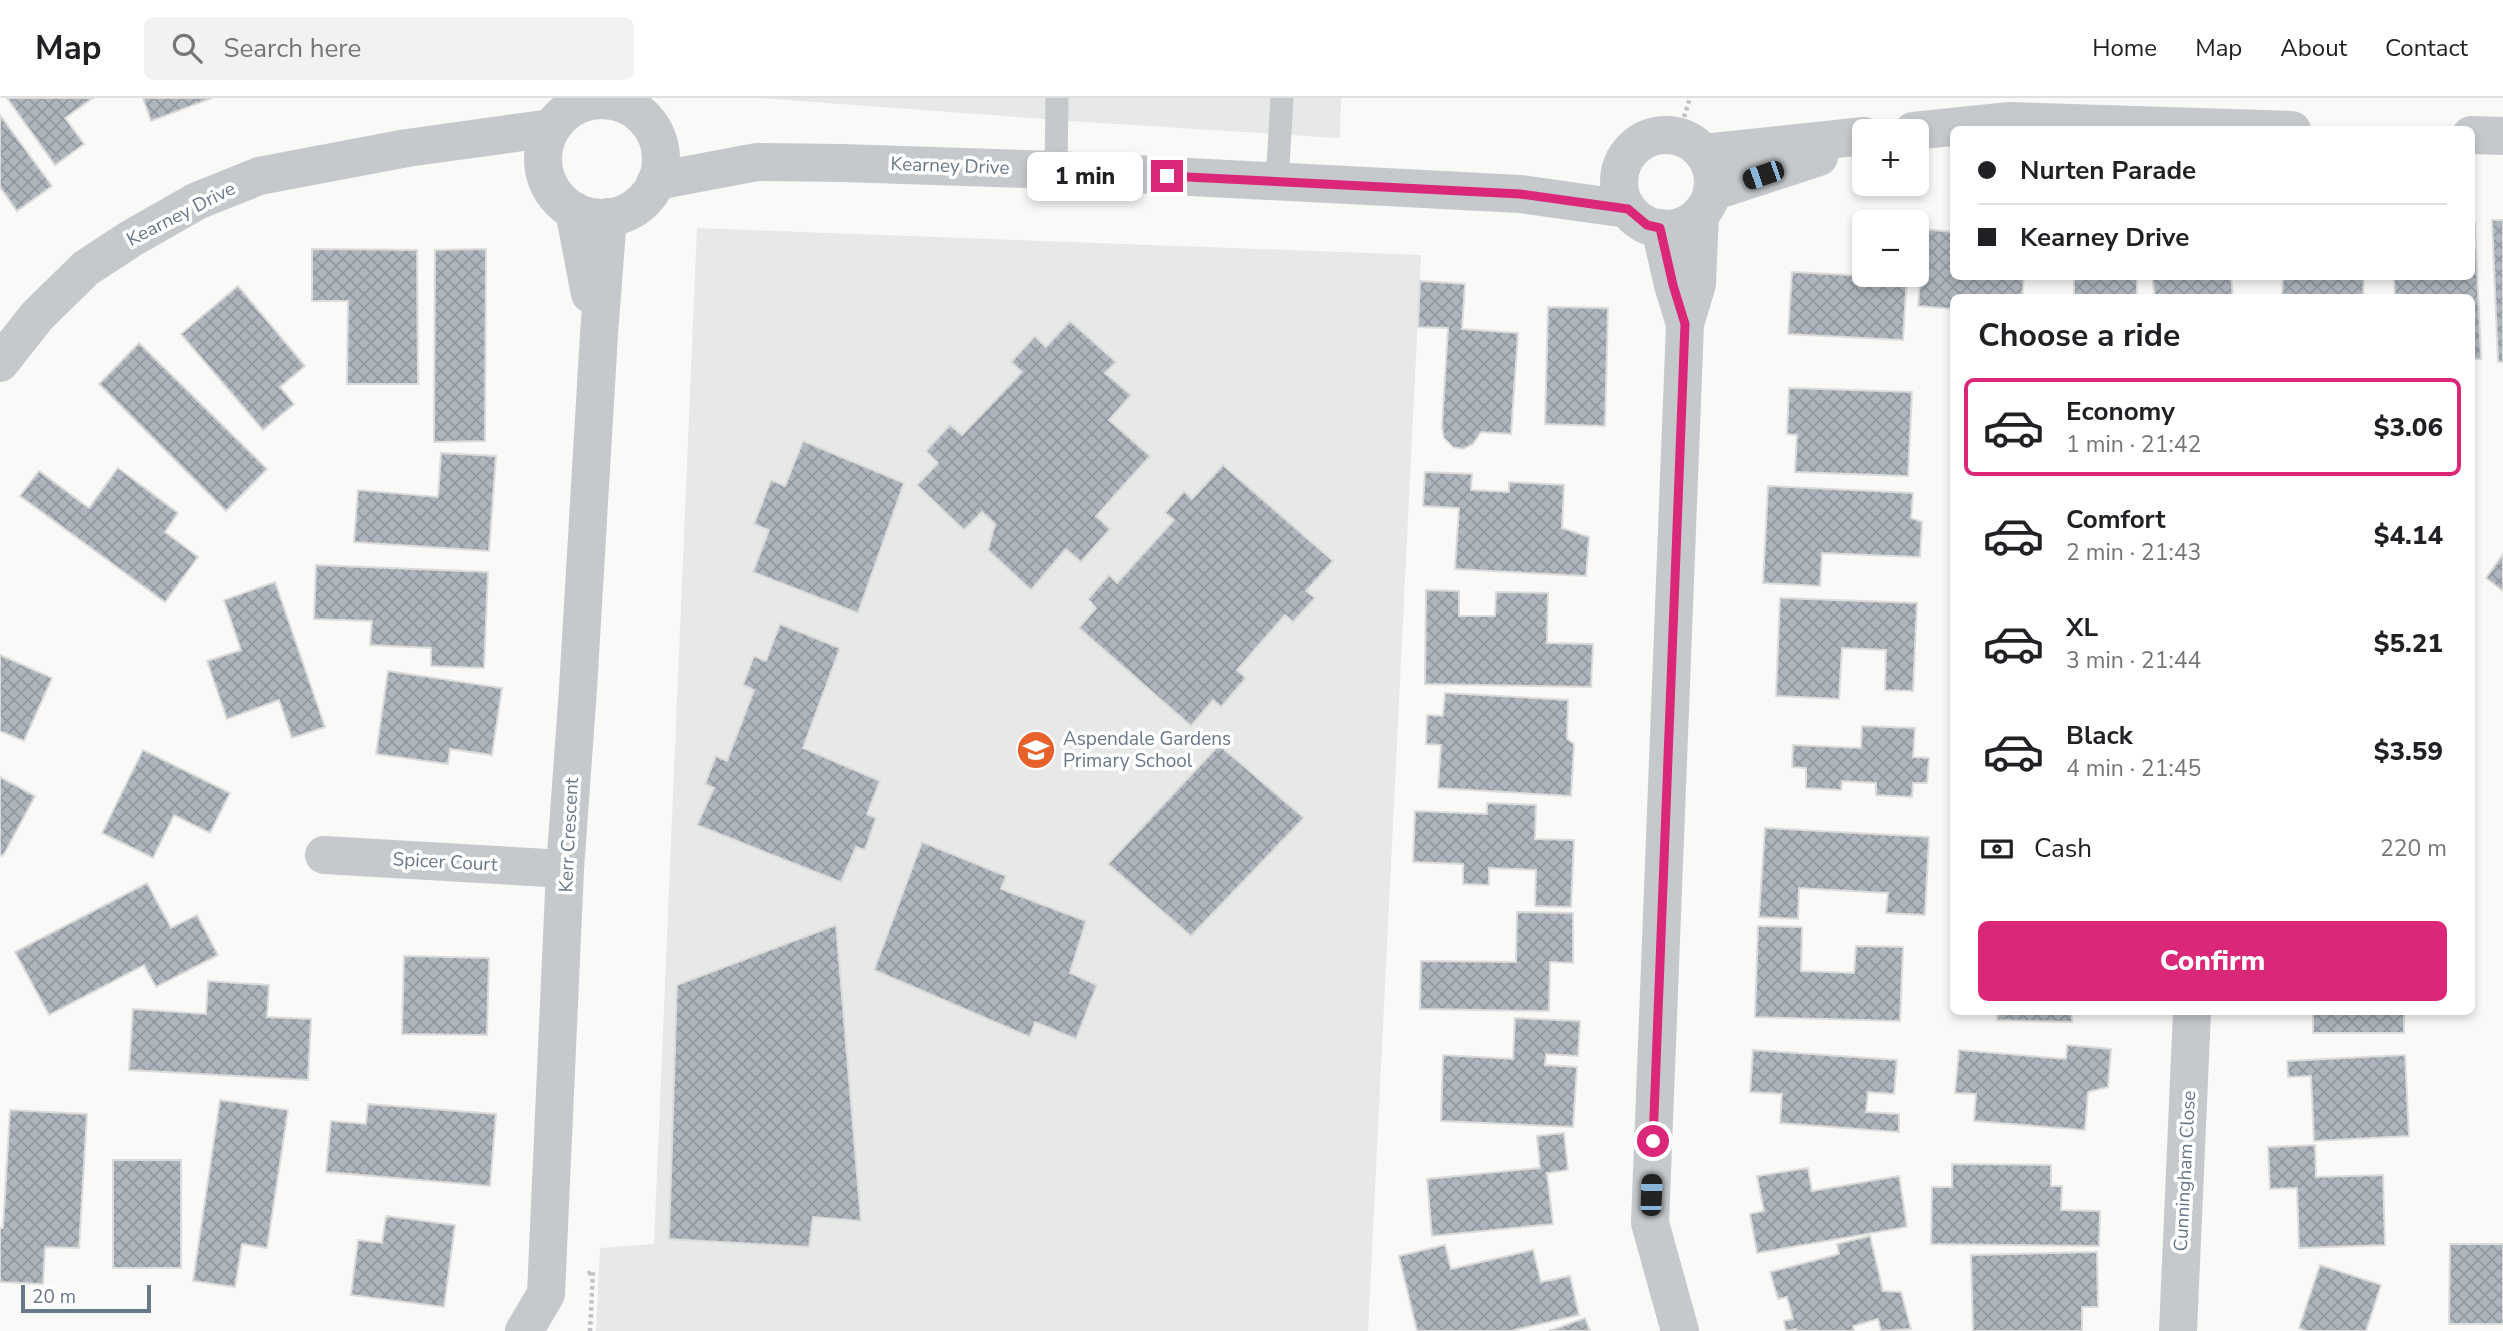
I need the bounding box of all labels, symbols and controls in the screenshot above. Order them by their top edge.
search box [144,17,634,80]
text: Map [35,26,102,71]
icon: search [168,29,206,67]
text: Search here [224,31,361,66]
text: Home [2092,32,2157,64]
text: Map [2195,32,2242,64]
text: About [2280,32,2347,64]
text: Contact [2385,32,2468,64]
map controls [1852,119,1929,287]
button: + [1852,119,1929,196]
street label: Kearney Drive [890,151,1010,181]
callout: 1 min [1027,152,1142,200]
text: Nurten Parade [2020,153,2196,188]
car [1740,158,1787,192]
route end [1151,160,1183,192]
text: 1 min [1055,161,1115,192]
street label: Kearney Drive [122,175,240,253]
button: − [1852,210,1929,287]
text: Kearney Drive [2020,220,2189,255]
text: Choose a ride [1978,314,2180,357]
text: Economy [2066,394,2175,429]
icon: car [1982,396,2045,459]
text: $3.06 [2374,410,2443,445]
text: 1 min · 21:42 [2066,429,2201,460]
text: Comfort [2066,502,2166,537]
icon: car [1982,504,2045,567]
text: $4.14 [2374,518,2443,553]
text: 2 min · 21:43 [2066,537,2201,568]
text: XL [2066,610,2098,645]
icon: car [1982,612,2045,675]
text: $5.21 [2374,626,2443,661]
text: 3 min · 21:44 [2066,645,2201,676]
text: Black [2066,718,2133,753]
icon: car [1982,720,2045,783]
place label: Aspendale Gardens Primary School [1063,726,1231,774]
school or university icon: Aspendale Gardens Primary School [1015,729,1057,771]
text: $3.59 [2374,734,2443,769]
text: 4 min · 21:45 [2066,753,2201,784]
street label: Kerr Crescent [553,776,585,893]
icon: cash [1978,830,2016,868]
text: Cash [2034,831,2092,866]
text: 220 m [2380,833,2447,864]
street label: Spicer Court [392,846,498,878]
button: Confirm [1978,921,2447,1001]
street label: Cunningham Close [2168,1090,2202,1252]
route start [1637,1125,1669,1157]
car [1640,1174,1663,1216]
scale bar [21,1282,150,1314]
text: 20 m [32,1284,76,1310]

